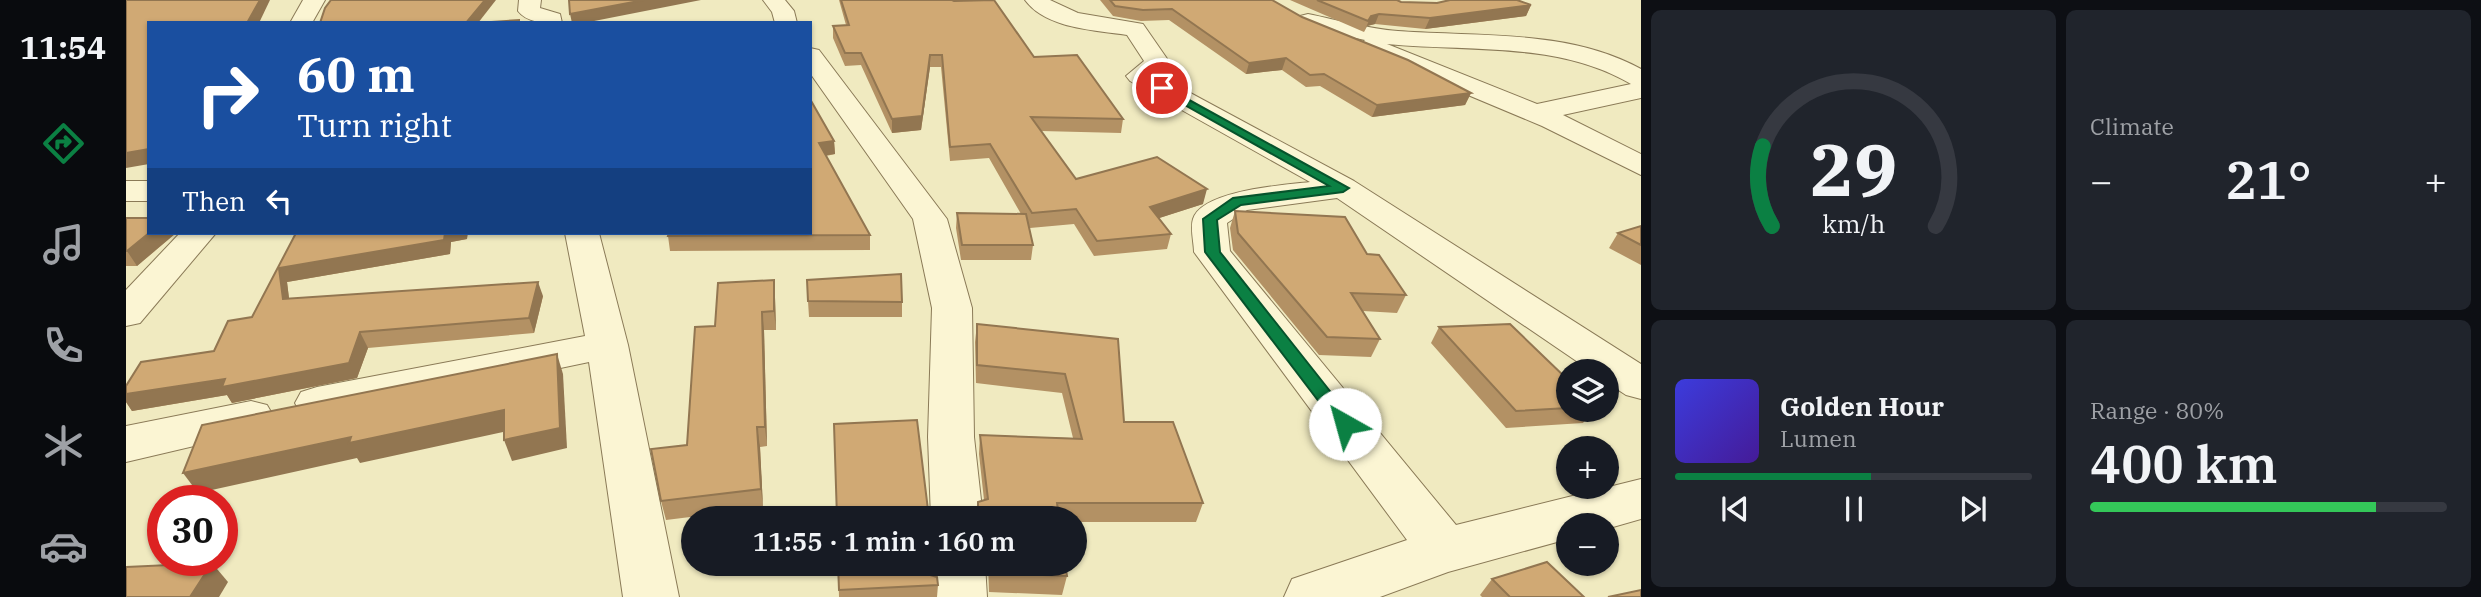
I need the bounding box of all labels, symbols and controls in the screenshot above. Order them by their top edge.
text: 11:54 [20,26,106,68]
text: 60 m [297,42,415,105]
icon: right [182,49,273,140]
pin [1132,58,1192,118]
icon: arrive [1143,69,1181,107]
text: Turn right [297,104,452,146]
text: Climate [2090,111,2174,141]
icon: directions [39,119,88,168]
text: 29 [1810,121,1897,216]
text: 21° [2225,146,2312,213]
text: − [2090,156,2113,205]
text: + [2424,156,2447,205]
icon: left [260,182,298,220]
text: Then [182,184,246,218]
text: km/h [1822,207,1885,240]
icon: music [39,220,88,269]
icon: phone [39,321,88,370]
map controls [1556,359,1619,576]
button: layers [1556,359,1619,422]
position arrow [1308,387,1382,461]
text: Golden Hour [1780,389,1944,423]
text: Range · 80% [2090,395,2224,425]
icon: climate [39,421,88,470]
text: Lumen [1780,423,1857,453]
text: 400 km [2090,430,2278,497]
button: + [1556,436,1619,499]
speed limit sign: 30 [147,485,238,576]
icon: previous [1716,490,1754,528]
icon: pause [1835,490,1873,528]
icon: next [1954,490,1992,528]
button: − [1556,513,1619,576]
icon: car [39,522,88,571]
text: 11:55 · 1 min · 160 m [753,524,1015,558]

